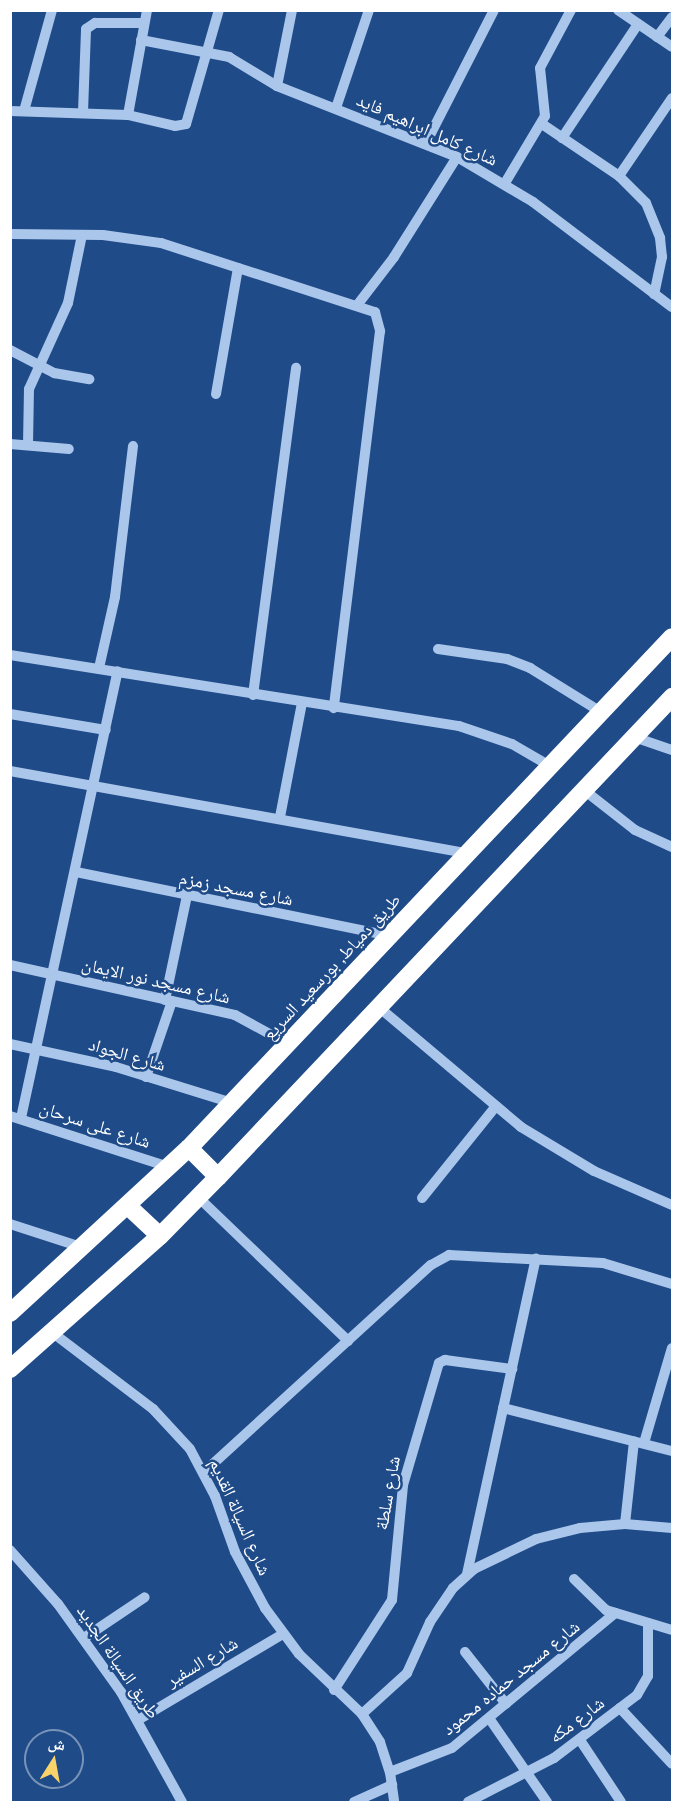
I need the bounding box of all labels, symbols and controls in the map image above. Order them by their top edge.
street label: شارع كامل ابراهيم فايد [353,89,501,171]
street label: شارع مسجد زمزم [177,867,295,911]
street label: طريق دمياط, بورسعيد السريع [259,889,405,1045]
street label: شارع مسجد نور الايمان [80,953,232,1009]
street label: شارع الجواد [86,1034,168,1076]
street label: شارع على سرحان [37,1097,153,1153]
street label: شارع سلطة [371,1454,405,1532]
street label: شارع السيالة القديم [205,1455,275,1579]
street label: طريق السيالة الجديد [72,1601,164,1723]
street label: شارع مسجد حماده محمود [438,1616,584,1740]
street label: شارع السفير [162,1632,242,1692]
street label: شارع مكه [545,1692,609,1748]
north arrow [24,1729,84,1789]
text: ش [47,1732,67,1755]

